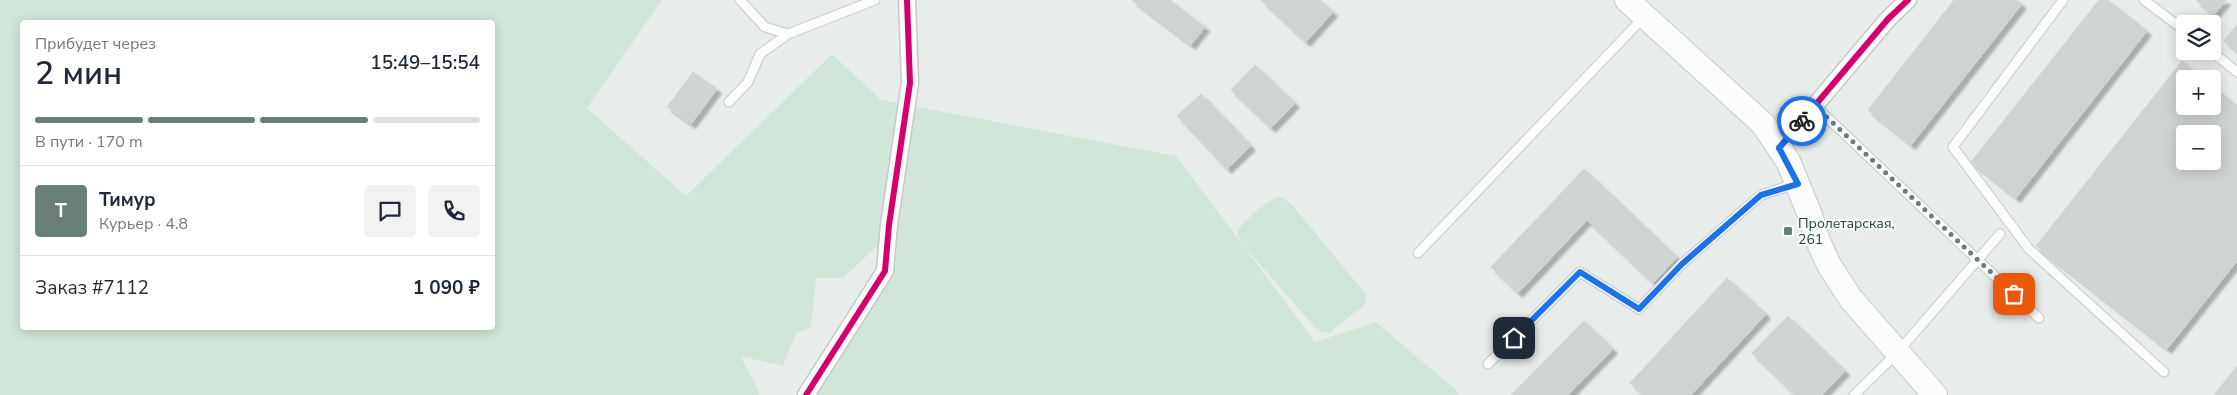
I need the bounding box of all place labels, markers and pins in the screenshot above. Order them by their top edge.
place label: Пролетарская, 261 [1798,214,1895,249]
marker: Пролетарская, 261 [1782,225,1794,237]
pin [1993,273,2035,315]
pin [1493,317,1535,359]

